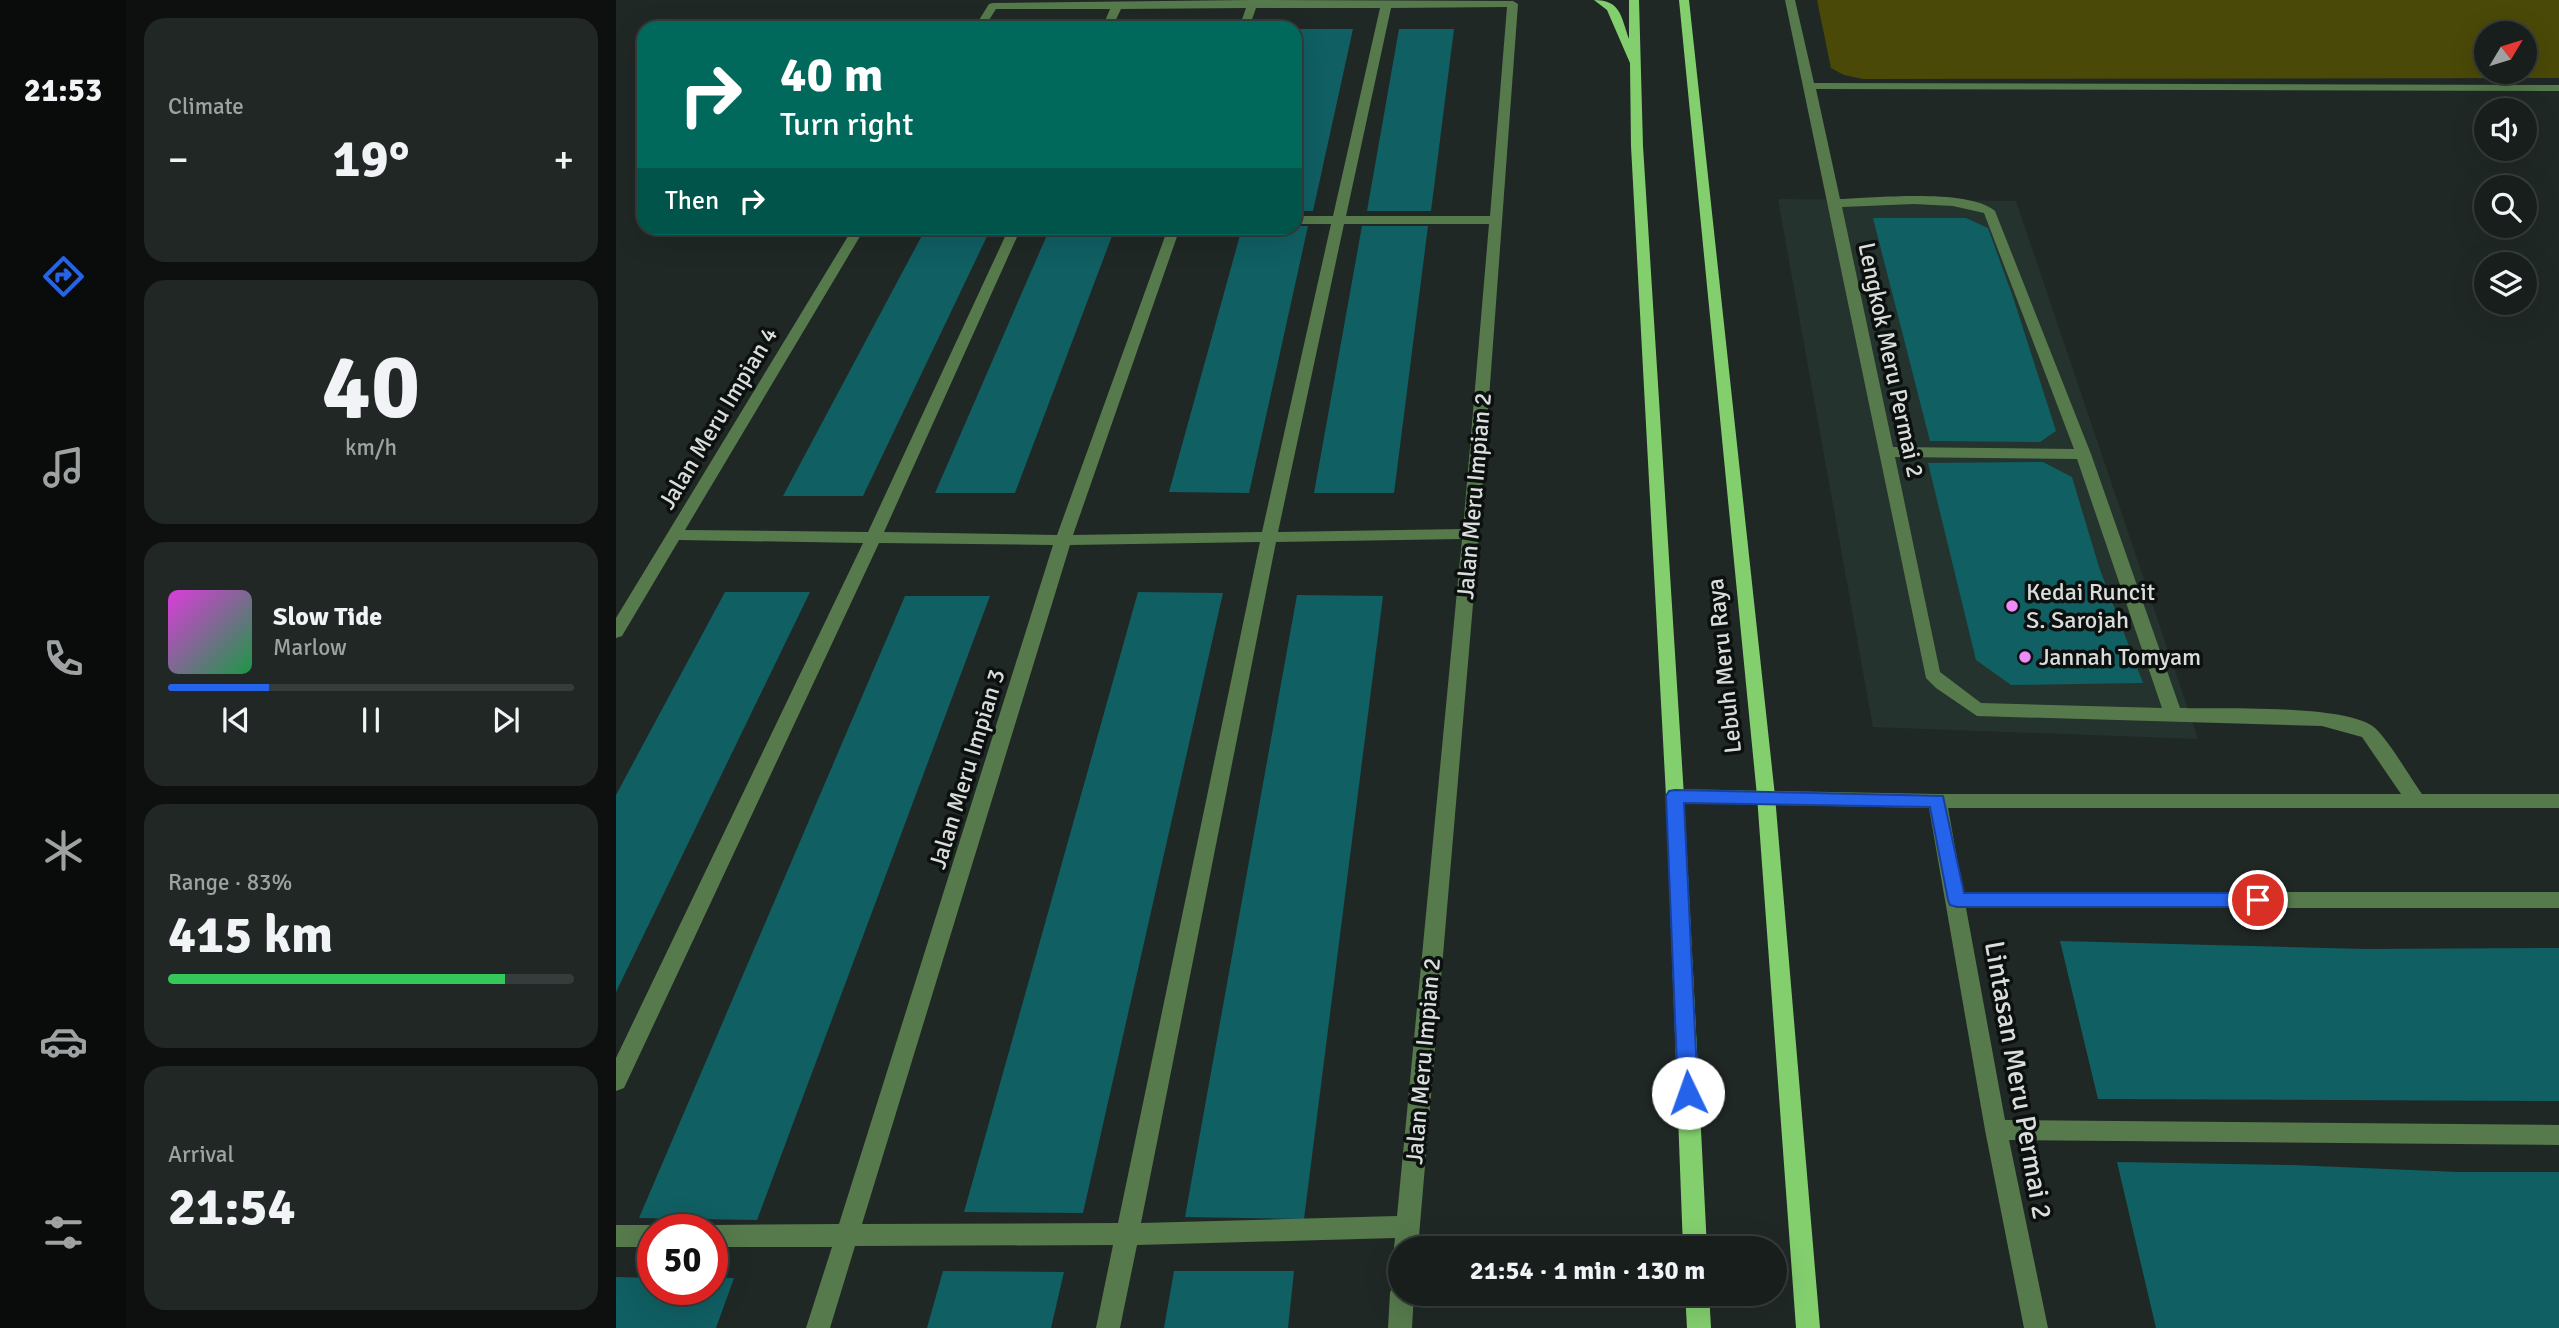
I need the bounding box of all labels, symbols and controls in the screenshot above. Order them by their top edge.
north arrow [2474,21,2538,84]
map controls [2474,21,2537,315]
text: 40 m [780,45,883,105]
icon: right [665,49,756,140]
text: 21:53 [24,71,102,110]
text: Climate [168,92,244,121]
button: sound [2474,98,2537,161]
text: Turn right [780,105,913,144]
text: 19° [333,127,409,191]
text: − [168,136,189,183]
text: + [553,136,574,183]
button: search [2474,175,2537,238]
icon: right [733,182,771,220]
text: Then [665,185,719,217]
street label: Lengkok Meru Permai 2 [1851,240,1931,480]
icon: directions [39,252,88,301]
button: layers [2474,252,2537,315]
street label: Jalan Meru Impian 4 [652,321,784,515]
text: 40 [322,331,420,444]
street label: Jalan Meru Impian 2 [1450,391,1498,601]
text: km/h [345,433,397,462]
icon: music [39,443,88,492]
street label: Lebuh Meru Raya [1700,577,1748,755]
place label: Kedai Runcit S. Sarojah [2026,577,2155,635]
marker: Kedai Runcit S. Sarojah [2004,598,2020,614]
text: Slow Tide [273,601,382,633]
text: Marlow [273,633,347,662]
icon: phone [39,634,88,683]
place label: Jannah Tomyam [2039,642,2201,672]
marker: Jannah Tomyam [2017,649,2033,665]
street label: Jalan Meru Impian 3 [922,665,1012,873]
icon: previous [217,701,255,739]
icon: pause [352,701,390,739]
icon: next [487,701,525,739]
icon: climate [39,826,88,875]
text: Range · 83% [168,868,292,897]
pin [2228,870,2288,930]
icon: arrive [2239,881,2277,919]
text: 415 km [168,903,333,967]
street label: Lintasan Meru Permai 2 [1977,938,2059,1222]
street label: Jalan Meru Impian 2 [1399,956,1447,1166]
icon: car [39,1017,88,1066]
position arrow [1651,1056,1725,1130]
text: Arrival [168,1140,234,1169]
text: 21:54 [168,1175,296,1239]
icon: filters [39,1208,88,1257]
speed limit sign: 50 [637,1214,728,1305]
text: 21:54 · 1 min · 130 m [1470,1255,1705,1287]

